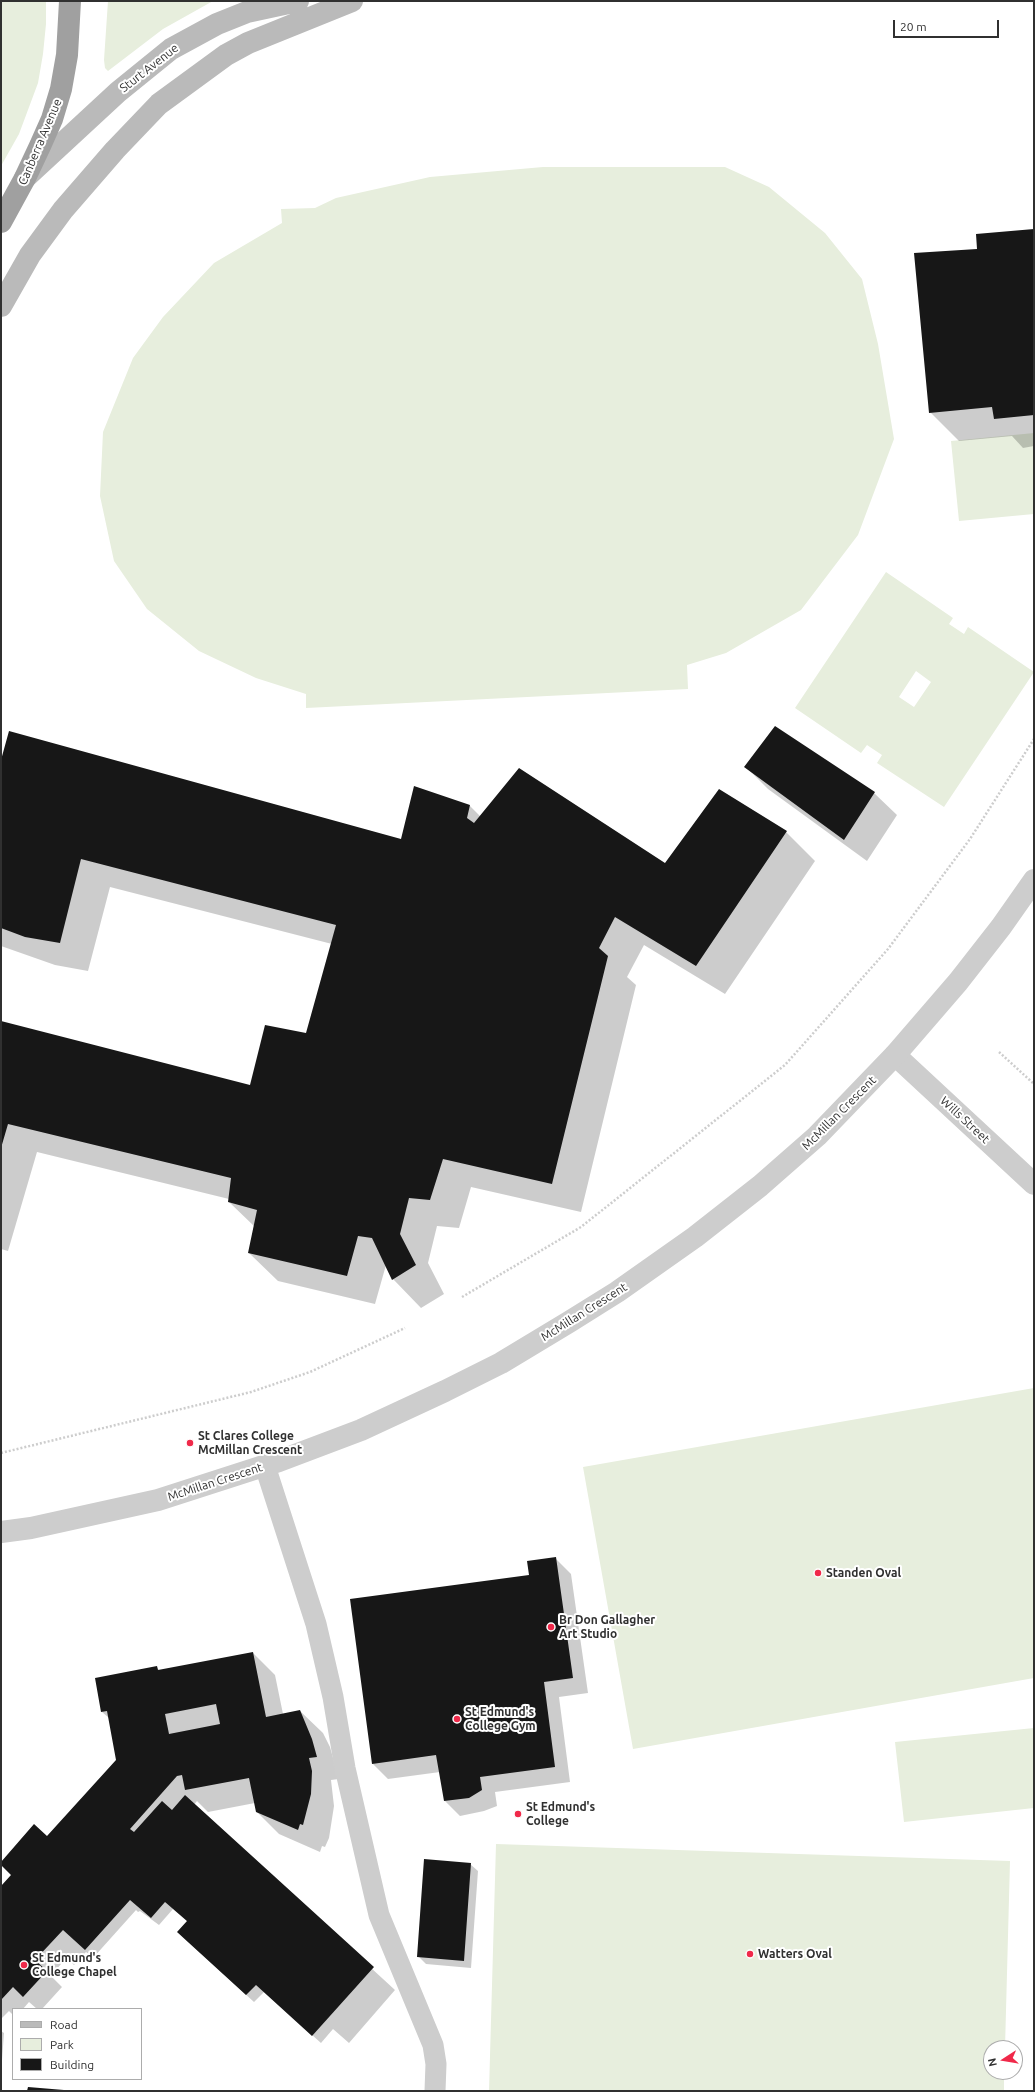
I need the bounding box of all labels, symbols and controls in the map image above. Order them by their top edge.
scale bar [895,12,1001,38]
text: 20 m [900,20,927,33]
street label: Sturt Avenue [117,41,181,95]
street label: Canberra Avenue [15,97,65,187]
street label: McMillan Crescent [799,1073,879,1153]
street label: Wills Street [937,1094,993,1146]
street label: McMillan Crescent [538,1280,630,1344]
place label: St Clares College McMillan Crescent [198,1429,302,1457]
marker: St Clares College McMillan Crescent [185,1438,195,1448]
street label: McMillan Crescent [166,1460,264,1504]
place label: Standen Oval [826,1566,901,1580]
marker: Standen Oval [813,1568,823,1578]
place label: Br Don Gallagher Art Studio [559,1613,655,1641]
marker: Br Don Gallagher Art Studio [546,1622,556,1632]
place label: St Edmund's College Gym [465,1705,536,1733]
marker: St Edmund's College Gym [452,1714,462,1724]
place label: St Edmund's College [526,1800,595,1828]
marker: St Edmund's College [513,1809,523,1819]
place label: Watters Oval [758,1947,832,1961]
marker: Watters Oval [745,1949,755,1959]
place label: St Edmund's College Chapel [32,1951,117,1979]
marker: St Edmund's College Chapel [19,1960,29,1970]
legend [12,2008,142,2080]
text: Road [50,2018,78,2031]
text: Park [50,2038,74,2051]
north arrow [983,2040,1023,2080]
text: N [986,2057,999,2068]
text: Building [50,2058,94,2071]

